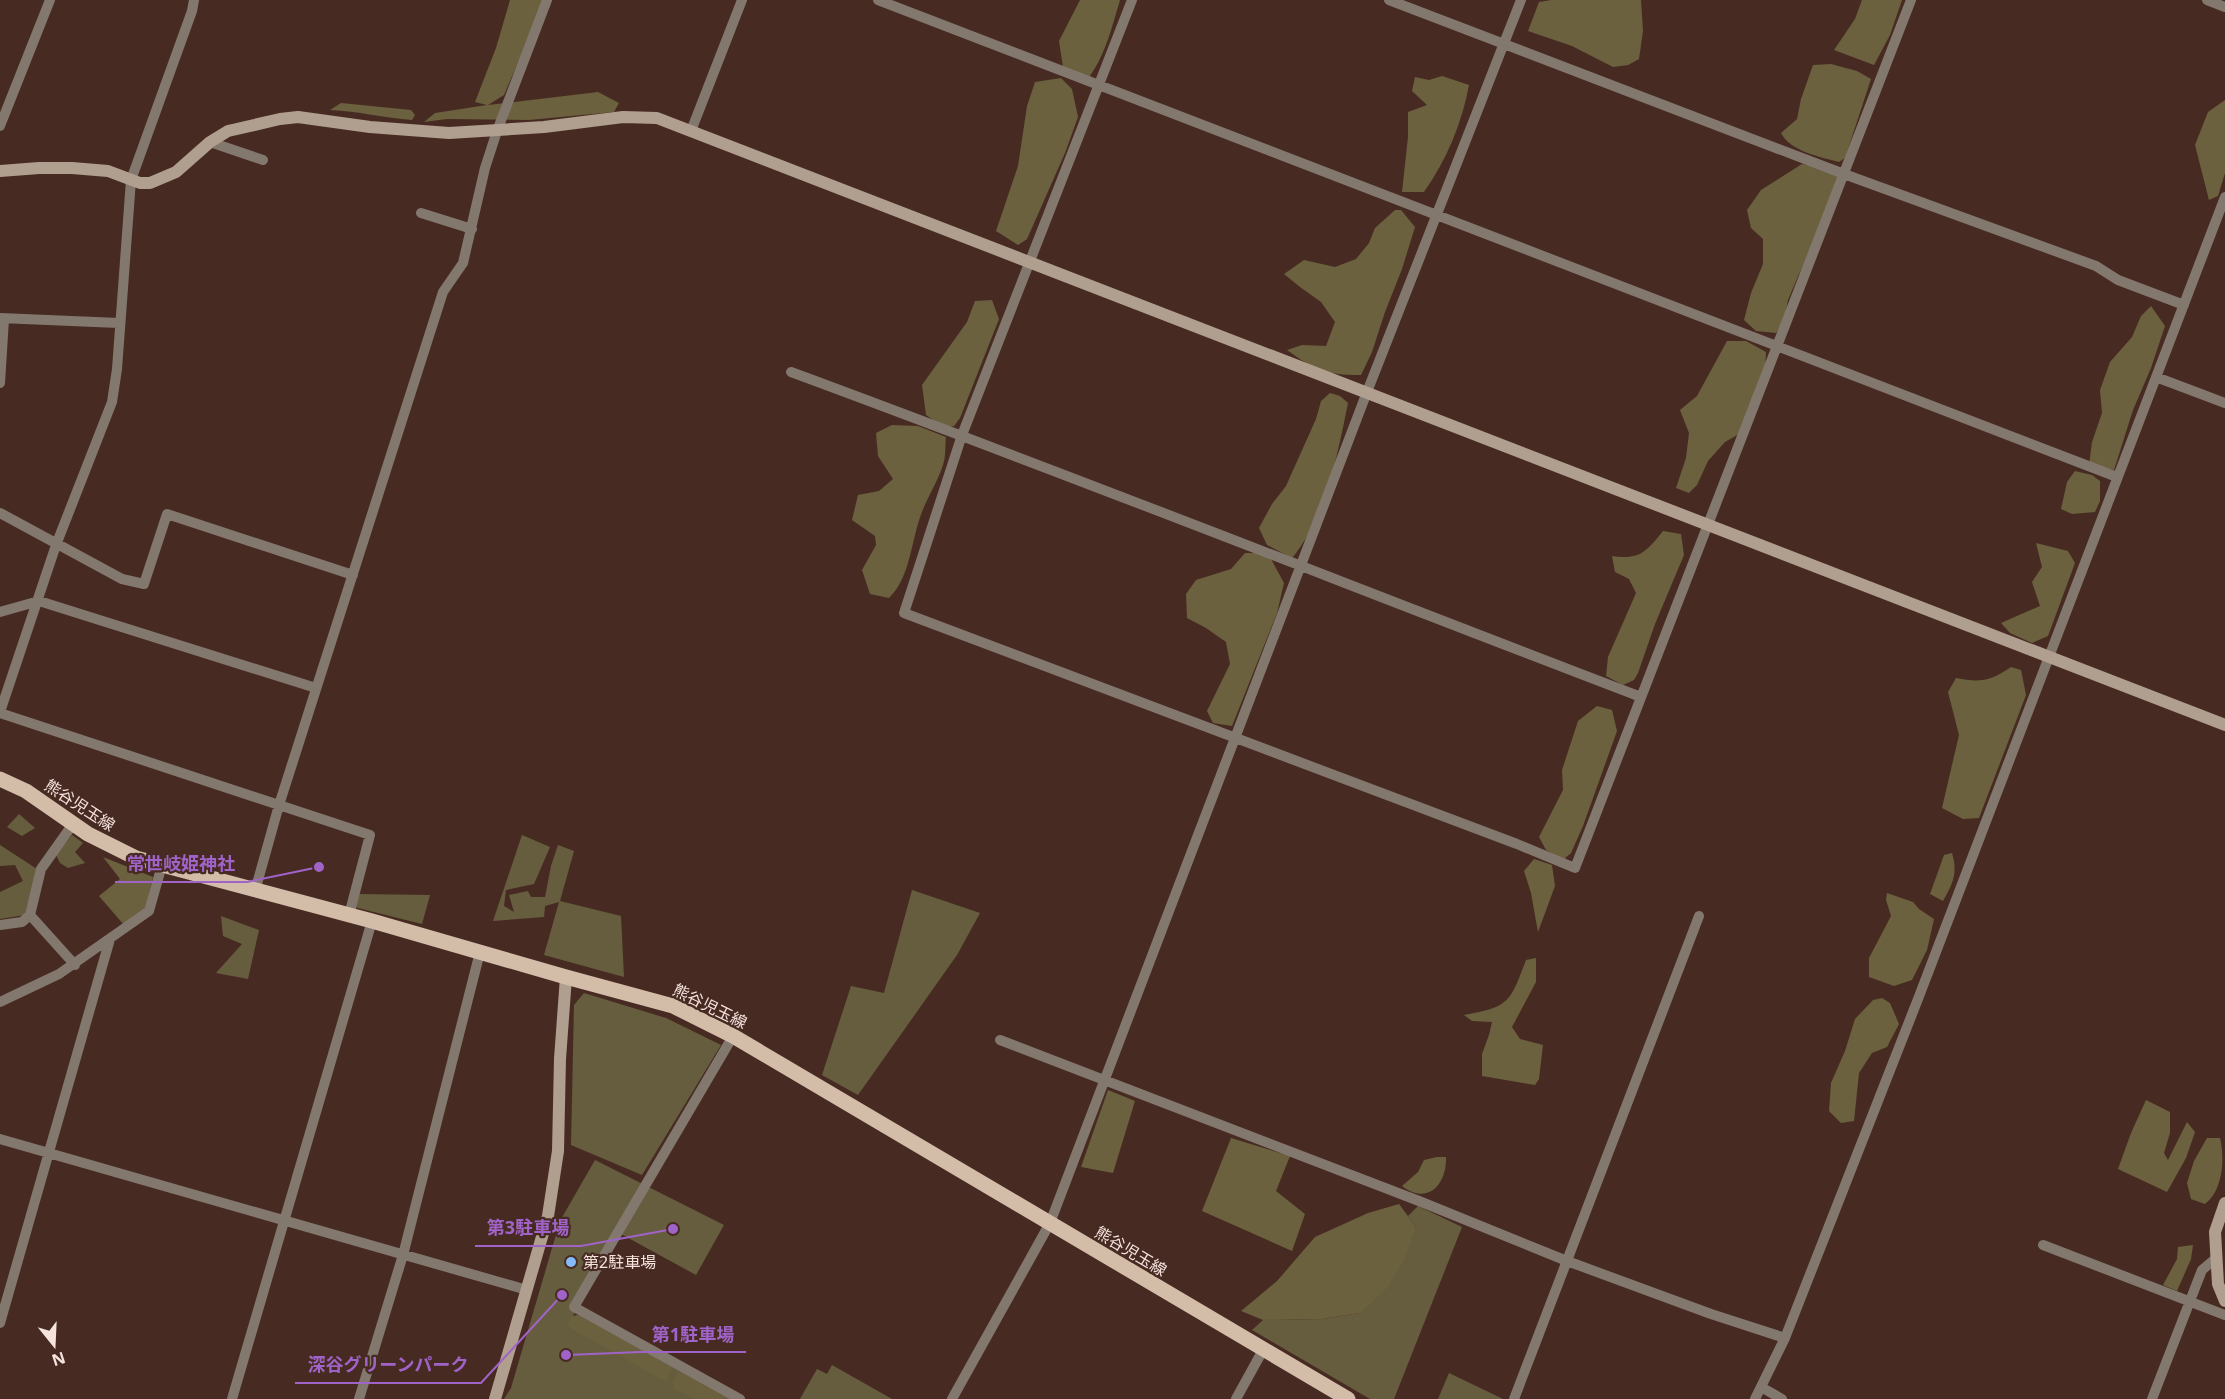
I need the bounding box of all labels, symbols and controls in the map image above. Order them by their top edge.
street label: 熊谷児玉線 [40,774,120,836]
callout: 常世岐姫神社 [115,846,247,882]
text: 常世岐姫神社 [127,851,235,875]
street label: 熊谷児玉線 [669,979,751,1033]
callout: 第3駐車場 [475,1210,581,1246]
text: 第3駐車場 [487,1215,569,1239]
street label: 熊谷児玉線 [1091,1221,1171,1281]
place label: 第2駐車場 [583,1251,656,1273]
marker: 第2駐車場 [564,1255,578,1269]
north arrow [24,1315,84,1375]
callout: 第1駐車場 [640,1316,746,1352]
text: 第1駐車場 [652,1322,734,1346]
text: N [49,1347,68,1372]
callout: 深谷グリーンパーク [295,1347,481,1383]
text: 深谷グリーンパーク [307,1352,469,1376]

